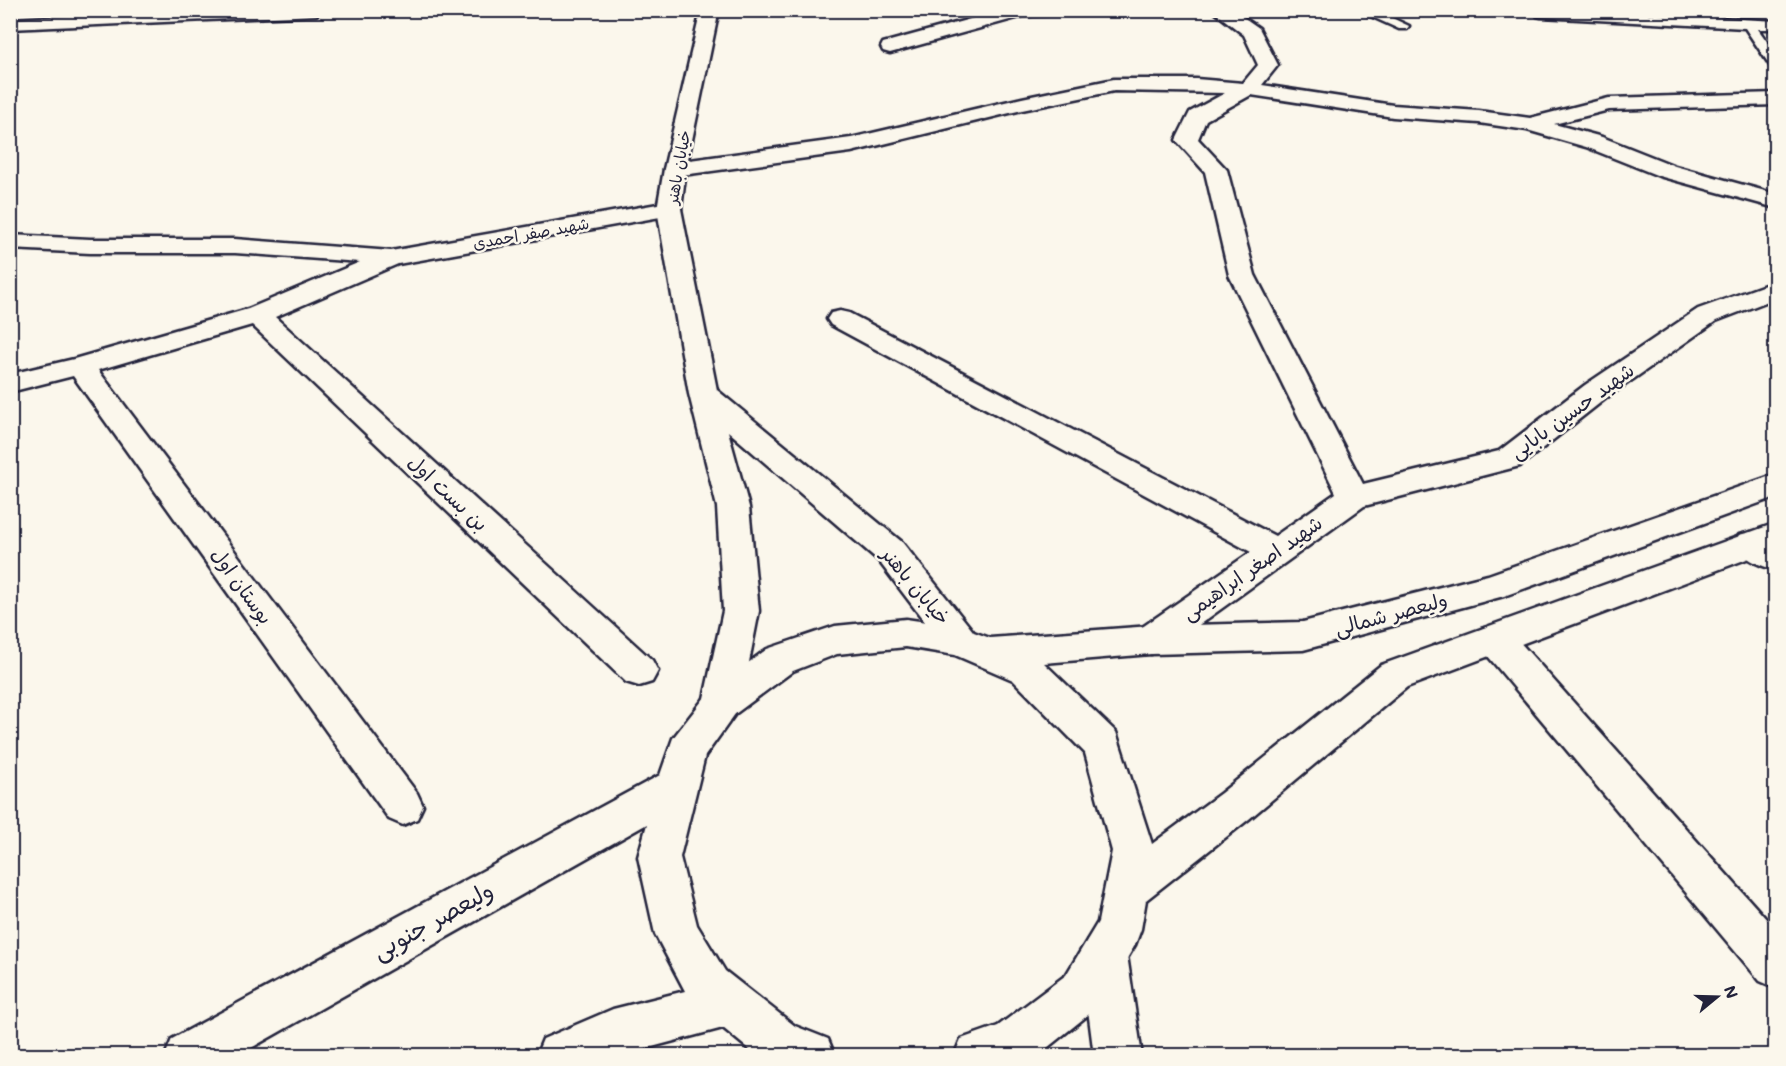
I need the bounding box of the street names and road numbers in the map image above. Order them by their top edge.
street label: خیابان باهنر [660,128,694,208]
street label: شهید صفر احمدی [471,212,591,253]
street label: شهید حسین بابایی [1504,356,1639,465]
street label: بن بست اول [403,448,494,536]
street label: شهید اصغر ابراهیمی [1176,509,1327,626]
street label: خیابان باهنر [875,540,957,630]
street label: بوستان اول [206,542,279,629]
street label: ولیعصر شمالی [1332,586,1450,642]
street label: ولیعصر جنوبی [366,874,499,967]

